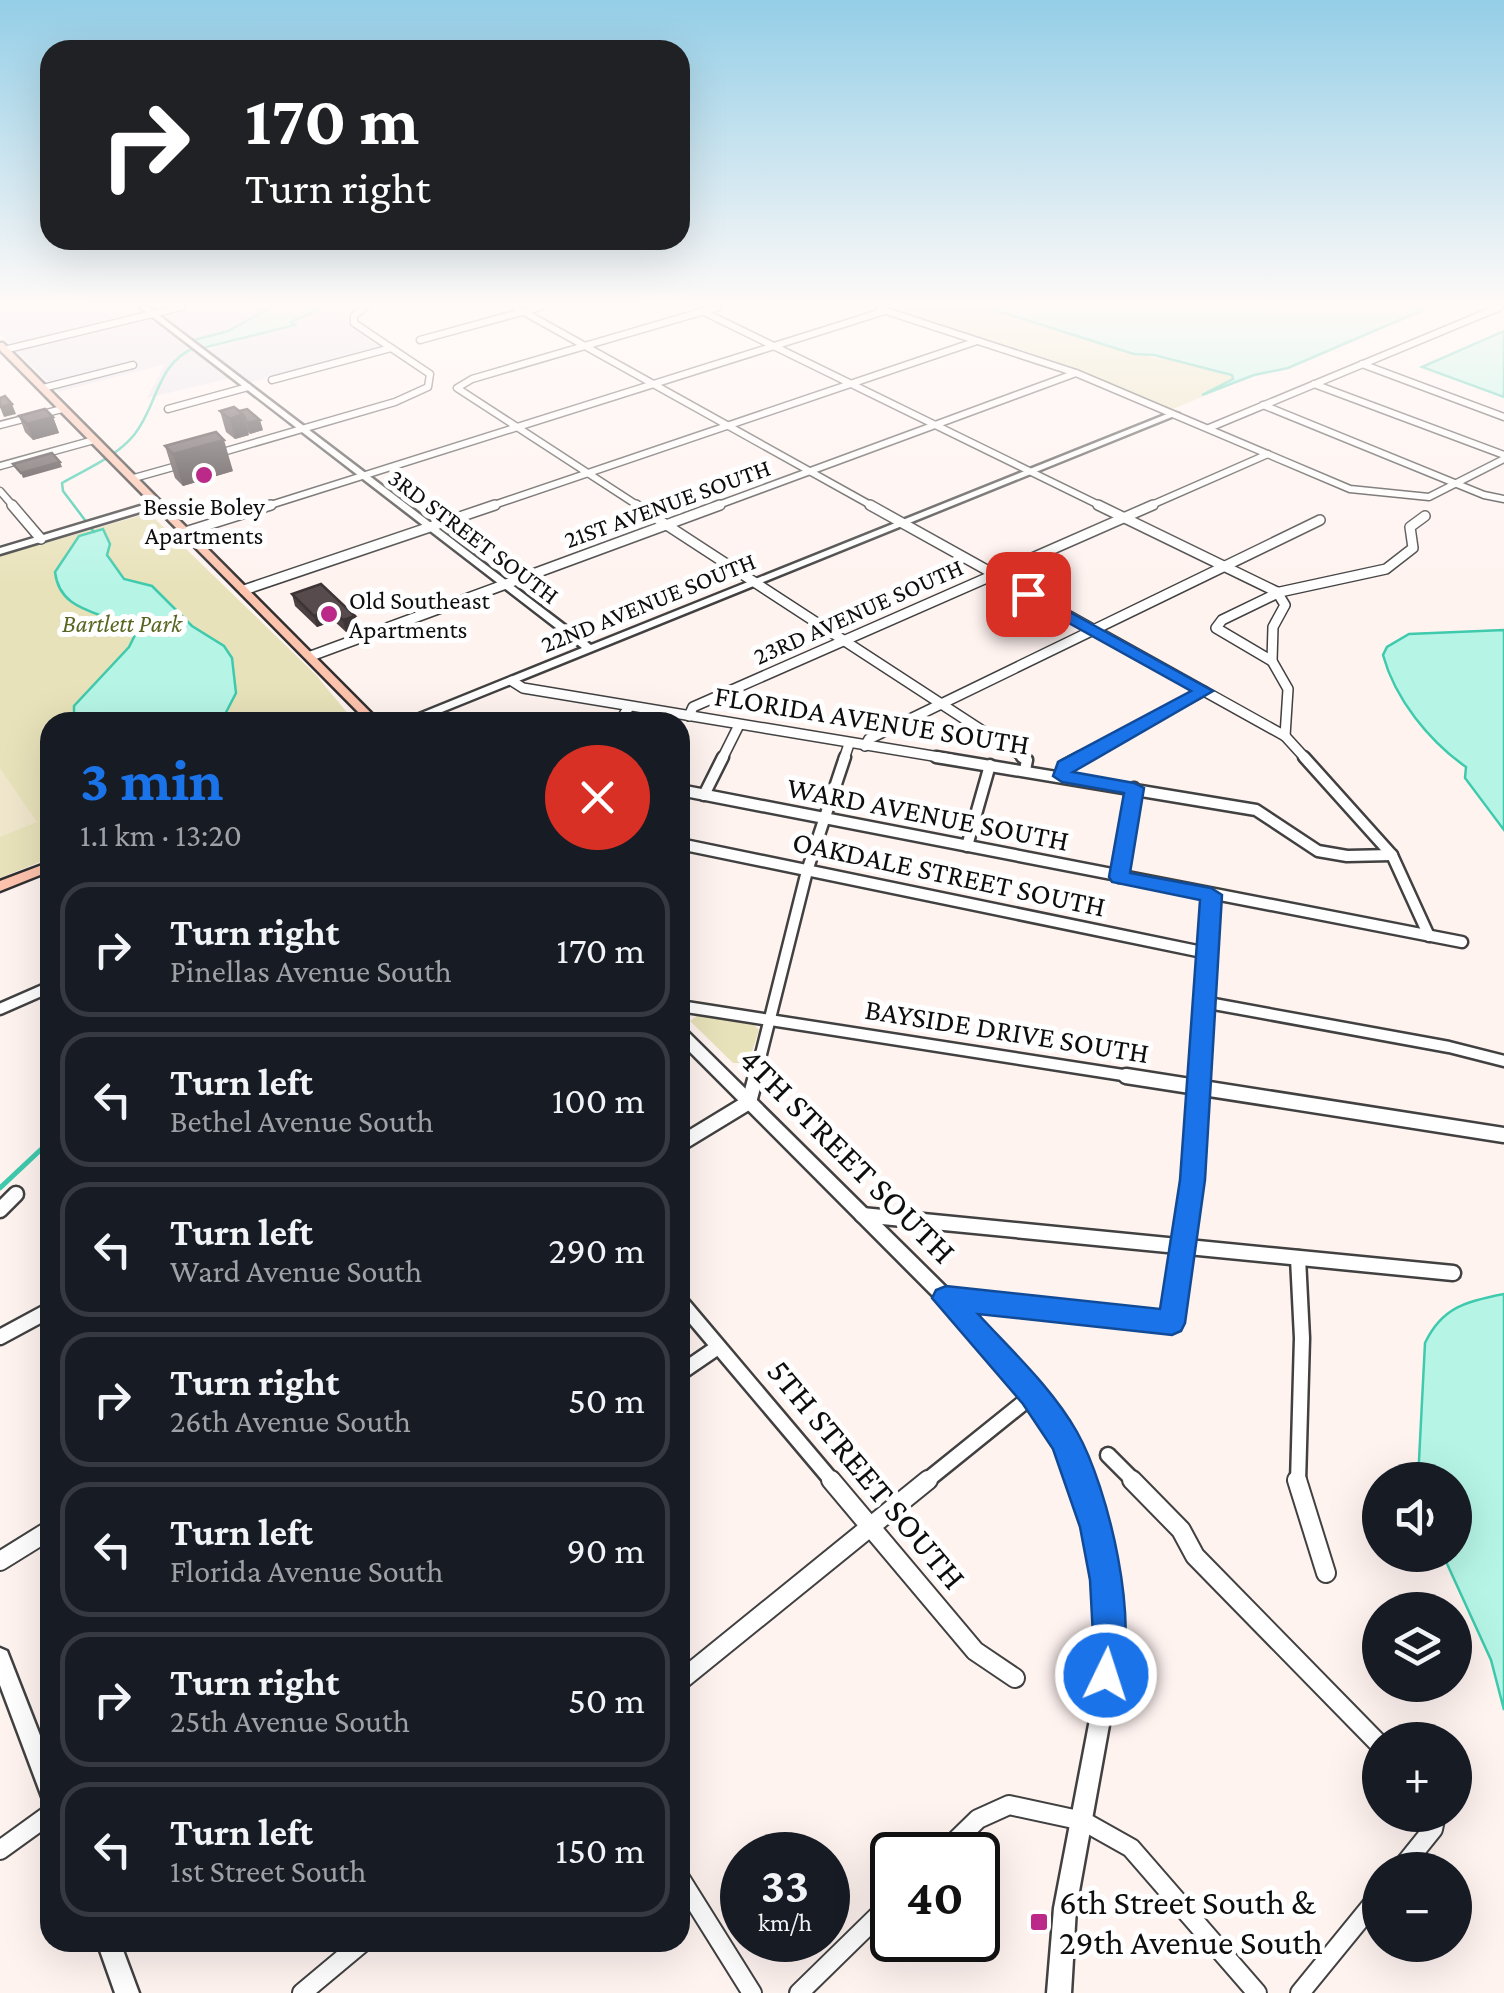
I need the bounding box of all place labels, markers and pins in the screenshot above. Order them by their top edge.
marker: Bessie Boley Apartments [193,464,215,486]
place label: Bessie Boley Apartments [143,493,265,550]
pin [986,552,1071,637]
place label: Old Southeast Apartments [349,587,491,644]
marker: Old Southeast Apartments [318,603,340,625]
place label: 6th Street South & 29th Avenue South [1059,1883,1323,1962]
marker: 6th Street South & 29th Avenue South [1028,1911,1050,1933]

